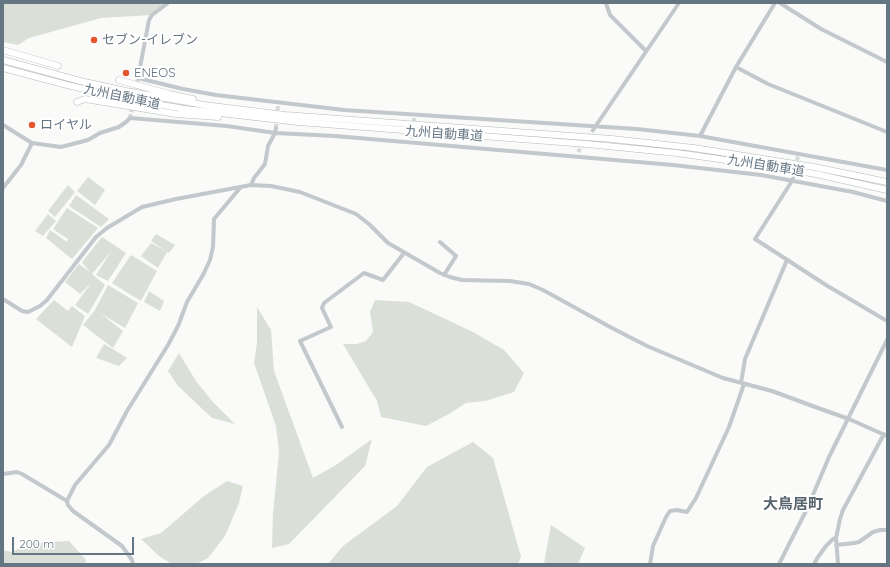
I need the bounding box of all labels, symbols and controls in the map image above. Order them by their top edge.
place label: セブン-イレブン [102,32,198,48]
marker: セブン-イレブン [89,35,99,45]
place label: ENEOS [134,65,175,81]
marker: ENEOS [121,68,131,78]
street label: 九州自動車道 [82,81,162,113]
place label: ロイヤル [40,117,92,133]
marker: ロイヤル [27,120,37,130]
street label: 九州自動車道 [405,123,483,145]
street label: 九州自動車道 [726,152,806,180]
district label: 大鳥居町 [763,495,823,513]
scale bar [14,529,136,555]
text: 200 m [19,536,54,551]

